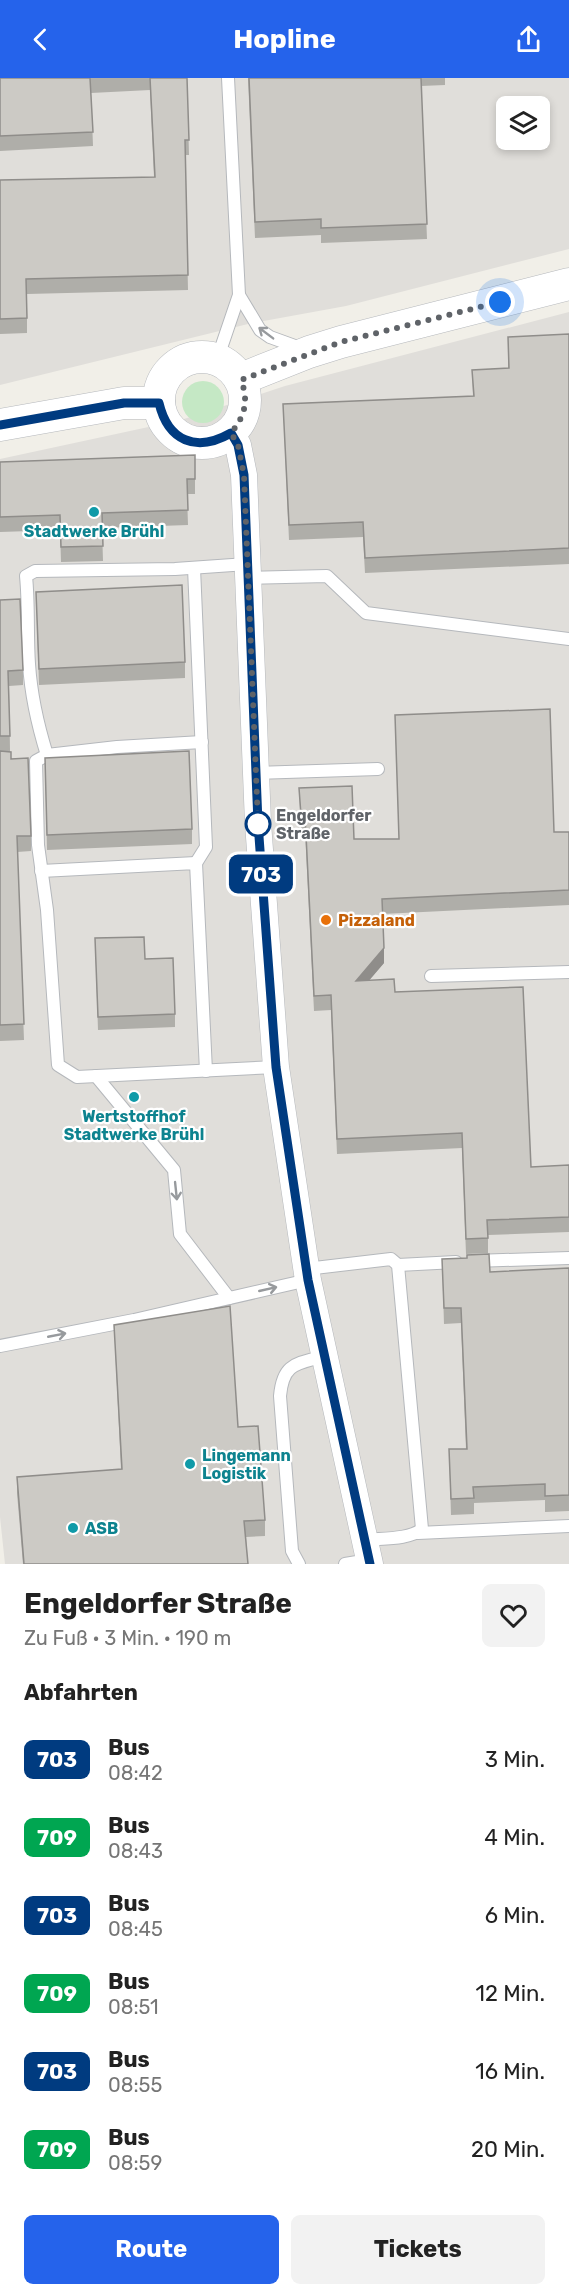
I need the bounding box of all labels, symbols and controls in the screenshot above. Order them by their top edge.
icon: back [24,23,57,56]
text: Hopline [233,23,336,55]
icon: share [512,23,545,56]
map controls [496,96,550,150]
button: layers [496,96,550,150]
your location [485,287,515,317]
one-way arrow [259,326,275,339]
marker: Stadtwerke Brühl [87,505,101,519]
place label: Stadtwerke Brühl [24,522,164,541]
place label: Engeldorfer Straße [276,806,372,843]
marker: Engeldorfer Straße [245,811,271,837]
line badge: 703 [226,854,296,894]
text: 703 [241,862,281,887]
place label: Pizzaland [338,911,415,930]
marker: Pizzaland [319,913,333,927]
marker: Wertstoffhof Stadtwerke Brühl [127,1090,141,1104]
place label: Wertstoffhof Stadtwerke Brühl [64,1107,204,1144]
one-way arrow [171,1180,182,1200]
one-way arrow [259,1283,278,1295]
one-way arrow [47,1329,67,1340]
place label: Lingemann Logistik [202,1446,291,1483]
marker: Lingemann Logistik [183,1457,197,1471]
place label: ASB [85,1519,118,1538]
marker: ASB [66,1521,80,1535]
button: heart [482,1584,545,1647]
text: Engeldorfer Straße [24,1587,292,1620]
text: Zu Fuß · 3 Min. · 190 m [24,1626,231,1650]
text: Abfahrten [24,1679,138,1706]
text: Bus [108,1734,150,1761]
text: 3 Min. [485,1746,545,1773]
text: 703 [37,1747,77,1772]
text: 08:42 [108,1761,163,1785]
text: Bus [108,1812,150,1839]
text: 4 Min. [484,1824,545,1851]
text: 709 [37,1825,77,1850]
text: 08:43 [108,1839,163,1863]
text: Bus [108,1890,150,1917]
text: 6 Min. [485,1902,545,1929]
text: 703 [37,1903,77,1928]
text: 08:45 [108,1917,163,1941]
text: Bus [108,1968,150,1995]
text: 12 Min. [476,1980,545,2007]
text: 709 [37,1981,77,2006]
text: 08:51 [108,1995,159,2019]
text: Bus [108,2046,150,2073]
text: 16 Min. [475,2058,545,2085]
text: 703 [37,2059,77,2084]
text: 08:55 [108,2073,162,2097]
text: Bus [108,2124,150,2151]
text: 20 Min. [471,2136,545,2163]
text: 709 [37,2137,77,2162]
text: 08:59 [108,2151,162,2175]
button: Route [24,2215,279,2284]
button: Tickets [291,2215,545,2284]

